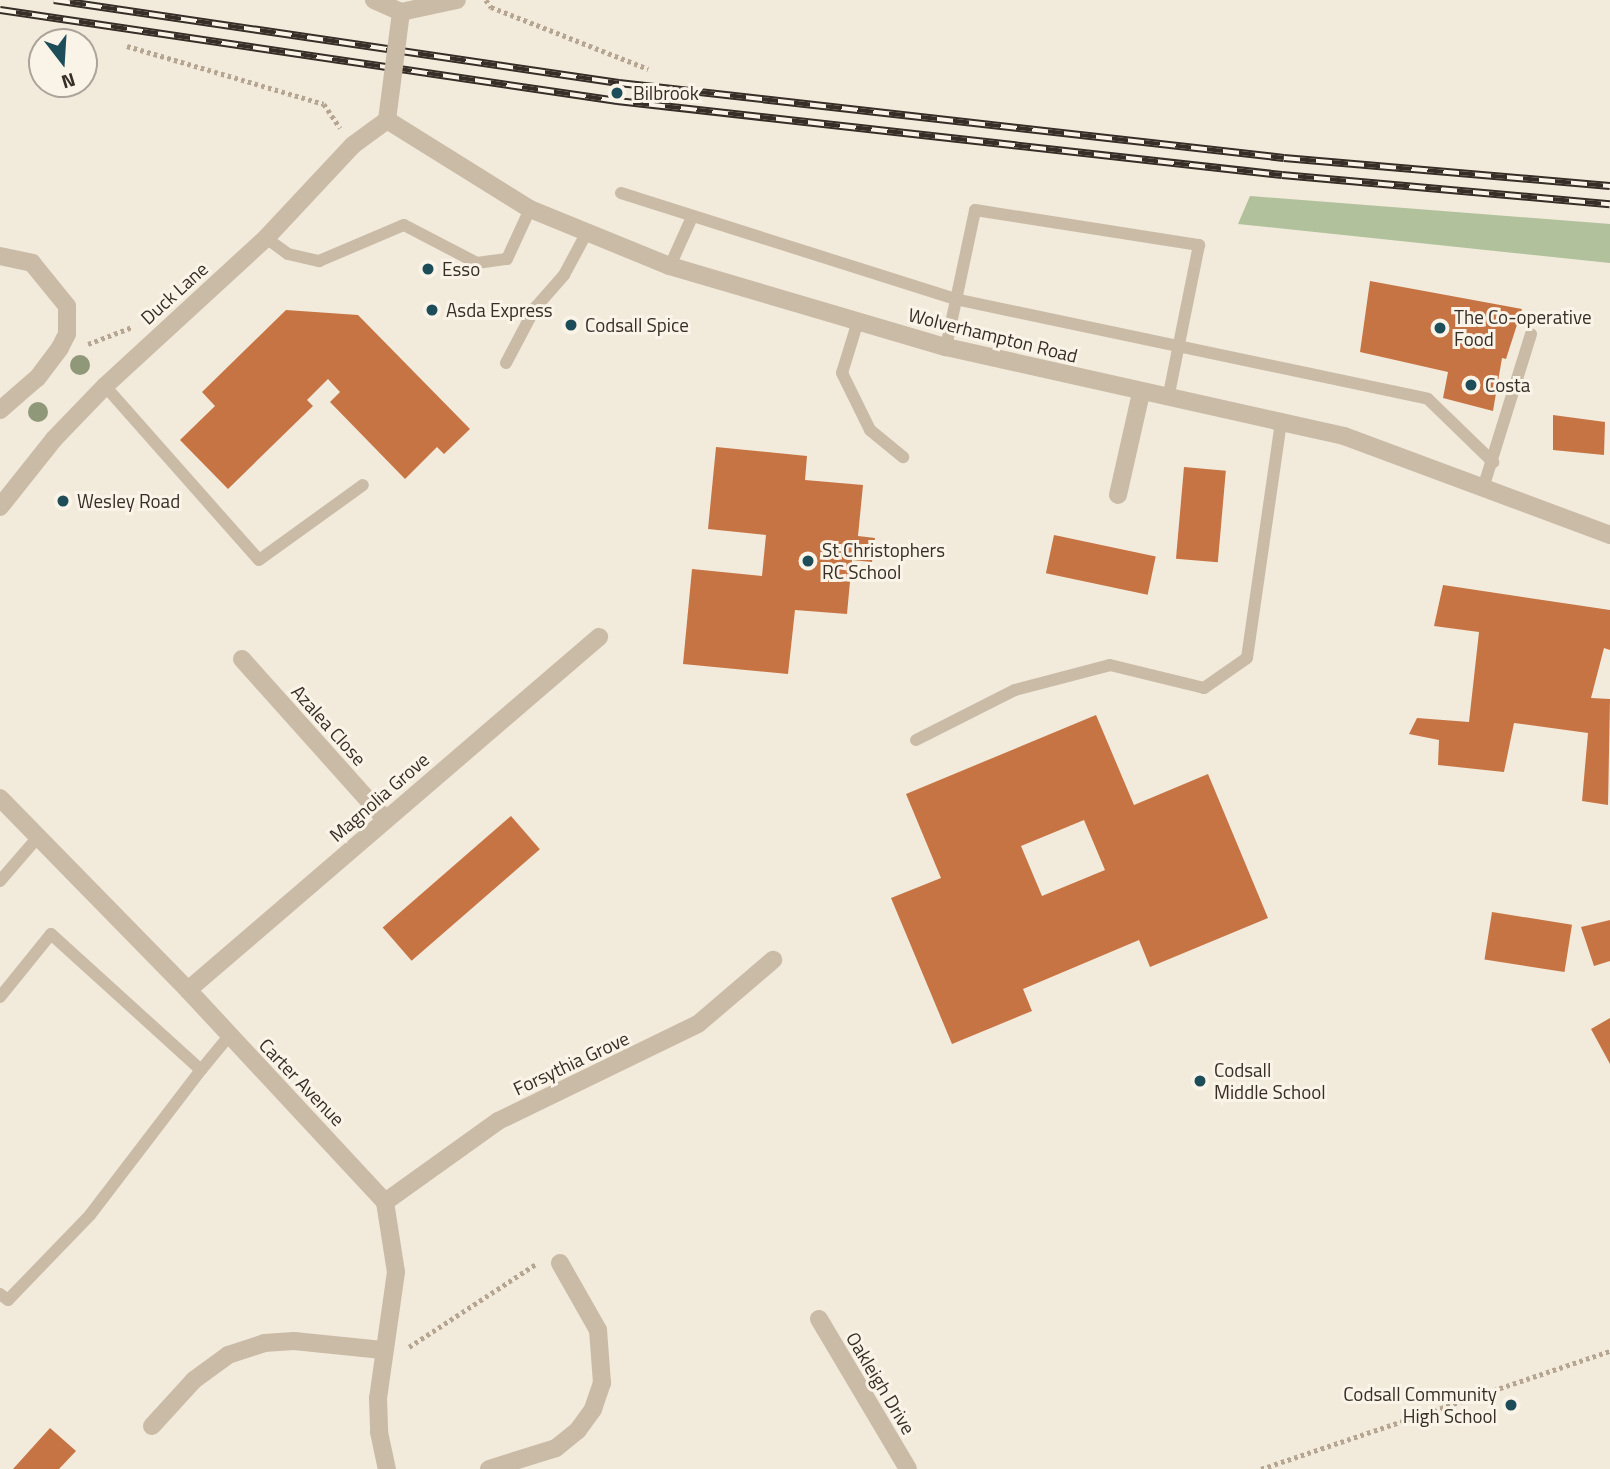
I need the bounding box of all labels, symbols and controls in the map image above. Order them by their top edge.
north arrow [28,28,98,98]
text: N [58,66,79,97]
place label: Bilbrook [633,82,699,104]
marker: Bilbrook [607,83,627,103]
street label: Duck Lane [136,257,212,329]
place label: Esso [442,258,480,280]
marker: Esso [420,261,436,277]
place label: Asda Express [446,299,553,321]
marker: Asda Express [424,302,440,318]
street label: Wolverhampton Road [906,303,1080,367]
place label: The Co-operative Food [1454,306,1592,350]
place label: Codsall Spice [585,314,689,336]
marker: Codsall Spice [563,317,579,333]
marker: The Co-operative Food [1432,320,1448,336]
place label: Costa [1485,374,1530,396]
marker: Costa [1463,377,1479,393]
place label: Wesley Road [77,490,180,512]
marker: Wesley Road [55,493,71,509]
place label: St Christophers RC School [822,539,945,583]
marker: St Christophers RC School [800,553,816,569]
street label: Azalea Close [287,680,371,770]
street label: Magnolia Grove [325,748,433,846]
street label: Forsythia Grove [509,1026,633,1100]
street label: Carter Avenue [255,1033,349,1131]
place label: Codsall Middle School [1214,1059,1326,1103]
marker: Codsall Middle School [1192,1073,1208,1089]
street label: Oakleigh Drive [842,1328,920,1438]
place label: Codsall Community High School [1343,1383,1497,1427]
marker: Codsall Community High School [1503,1397,1519,1413]

